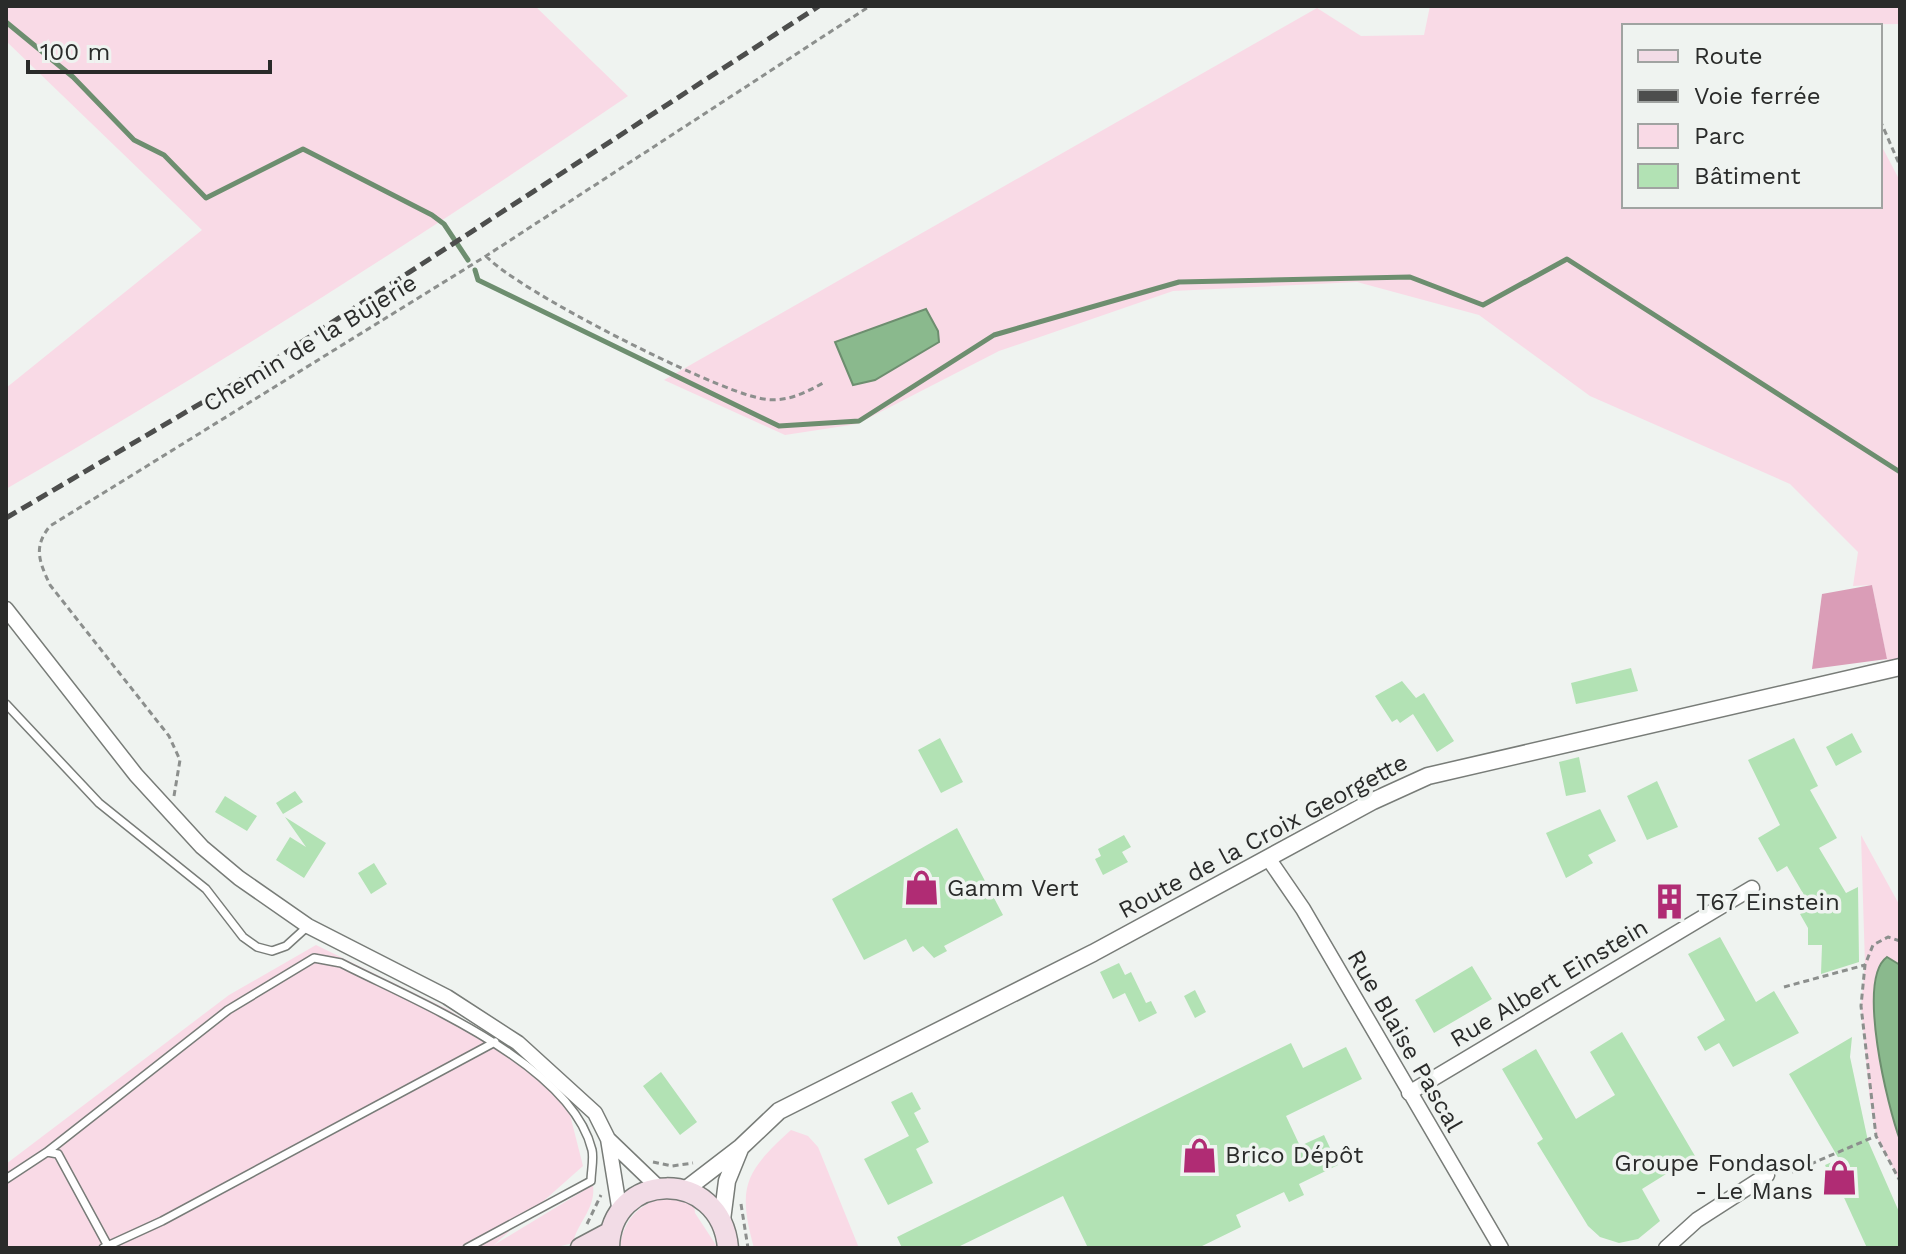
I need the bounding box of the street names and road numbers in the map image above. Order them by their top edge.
street label: Chemin de la Bujerie [198,268,422,418]
street label: Route de la Croix Georgette [1114,748,1412,924]
street label: Rue Albert Einstein [1445,913,1653,1053]
street label: Rue Blaise Pascal [1342,945,1469,1138]

